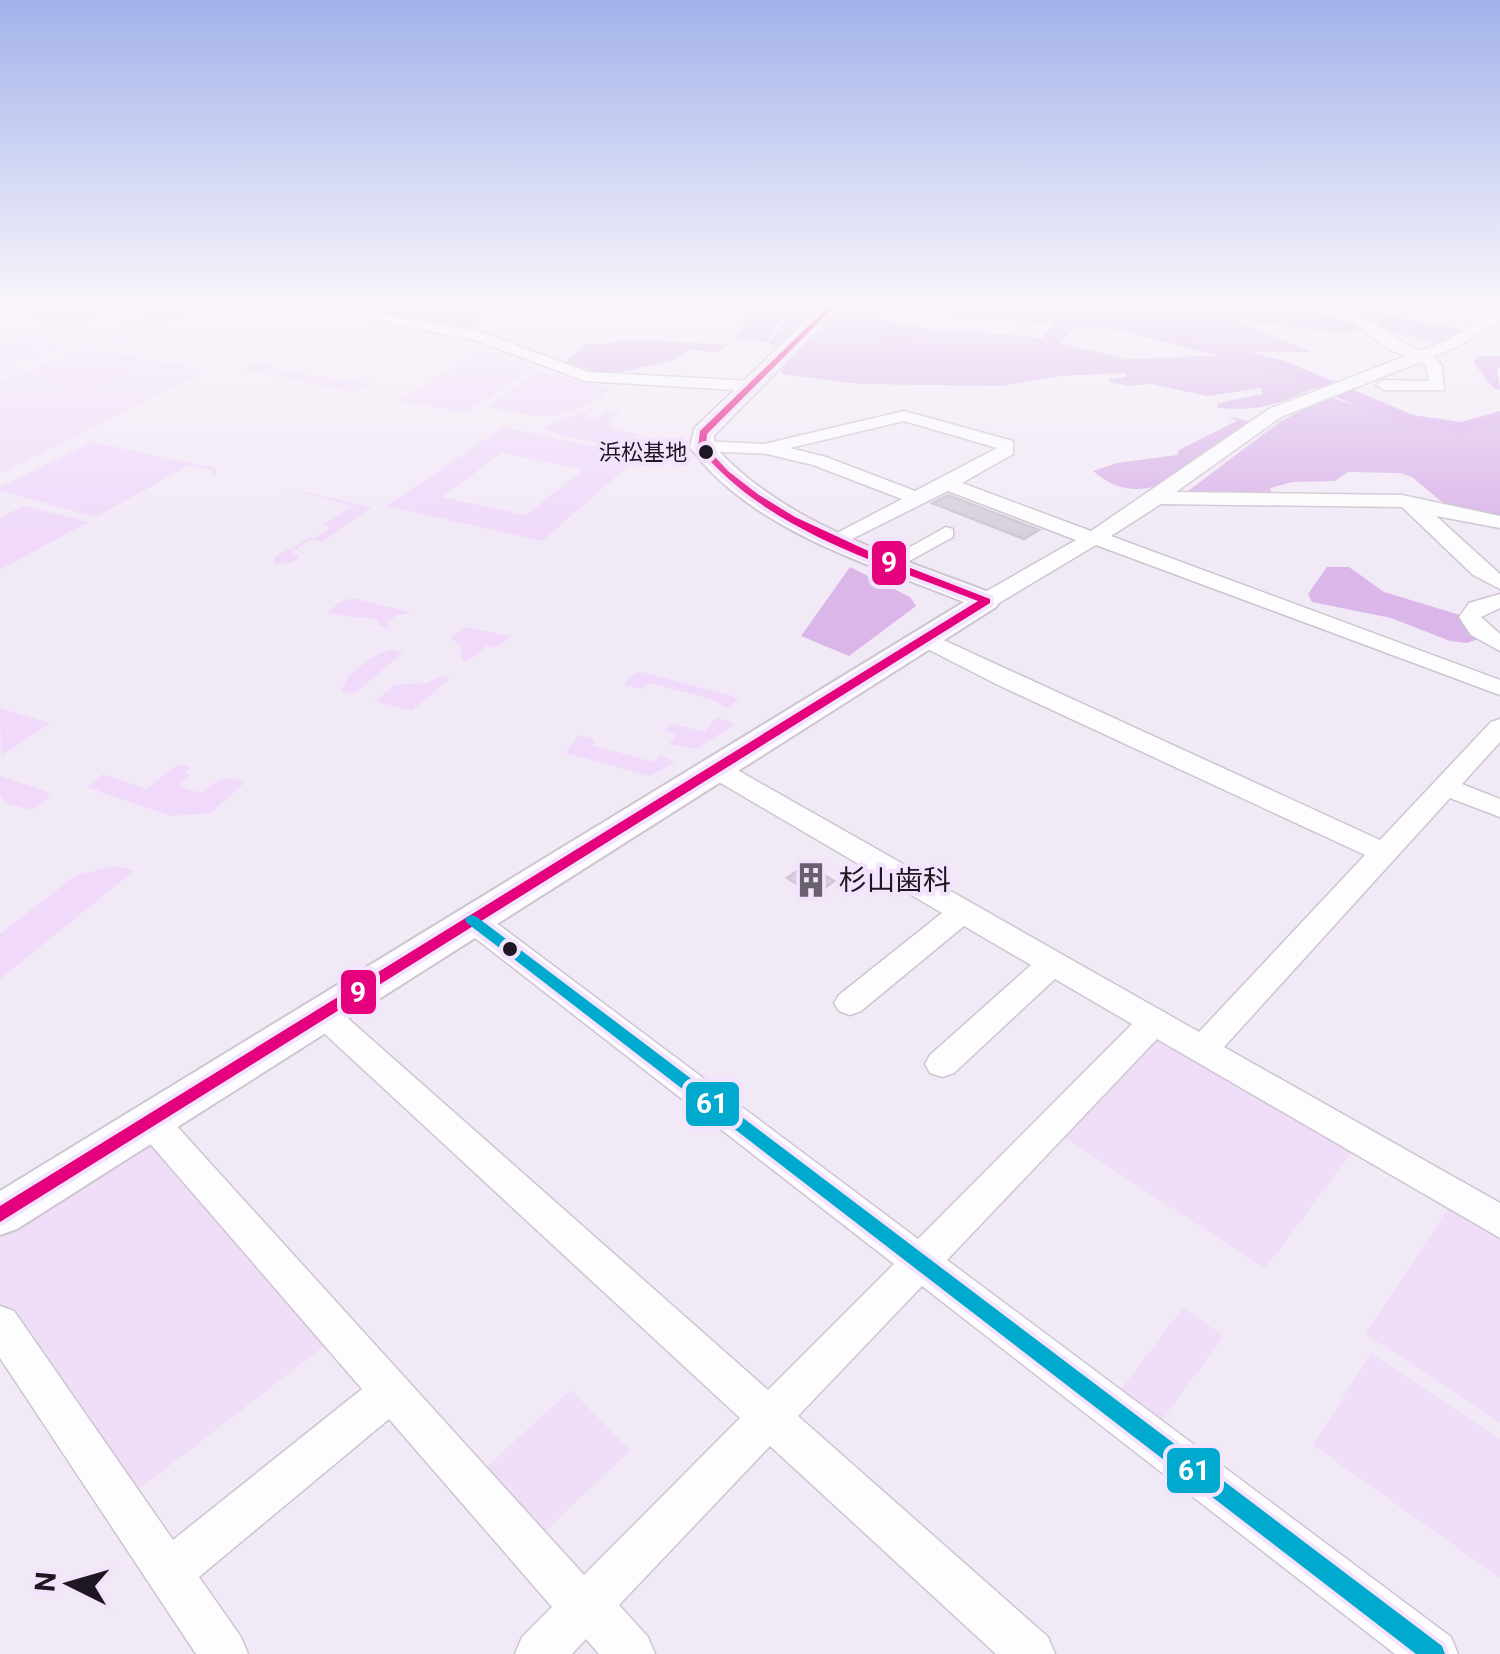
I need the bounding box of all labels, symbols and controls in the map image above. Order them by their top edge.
place label: 浜松基地 [599,440,687,465]
marker: 浜松基地 [696,442,716,462]
line badge: 9 [870,539,908,587]
text: 9 [881,546,897,579]
building icon: 杉山歯科 [792,861,830,899]
place label: 杉山歯科 [839,864,951,897]
unlabelled marker [500,939,520,959]
line badge: 9 [339,968,378,1016]
text: 9 [350,976,366,1009]
line badge: 61 [684,1080,741,1128]
text: 61 [696,1087,728,1120]
line badge: 61 [1165,1446,1222,1495]
text: 61 [1178,1454,1210,1487]
north arrow [20,1534,120,1634]
text: N [28,1571,63,1593]

